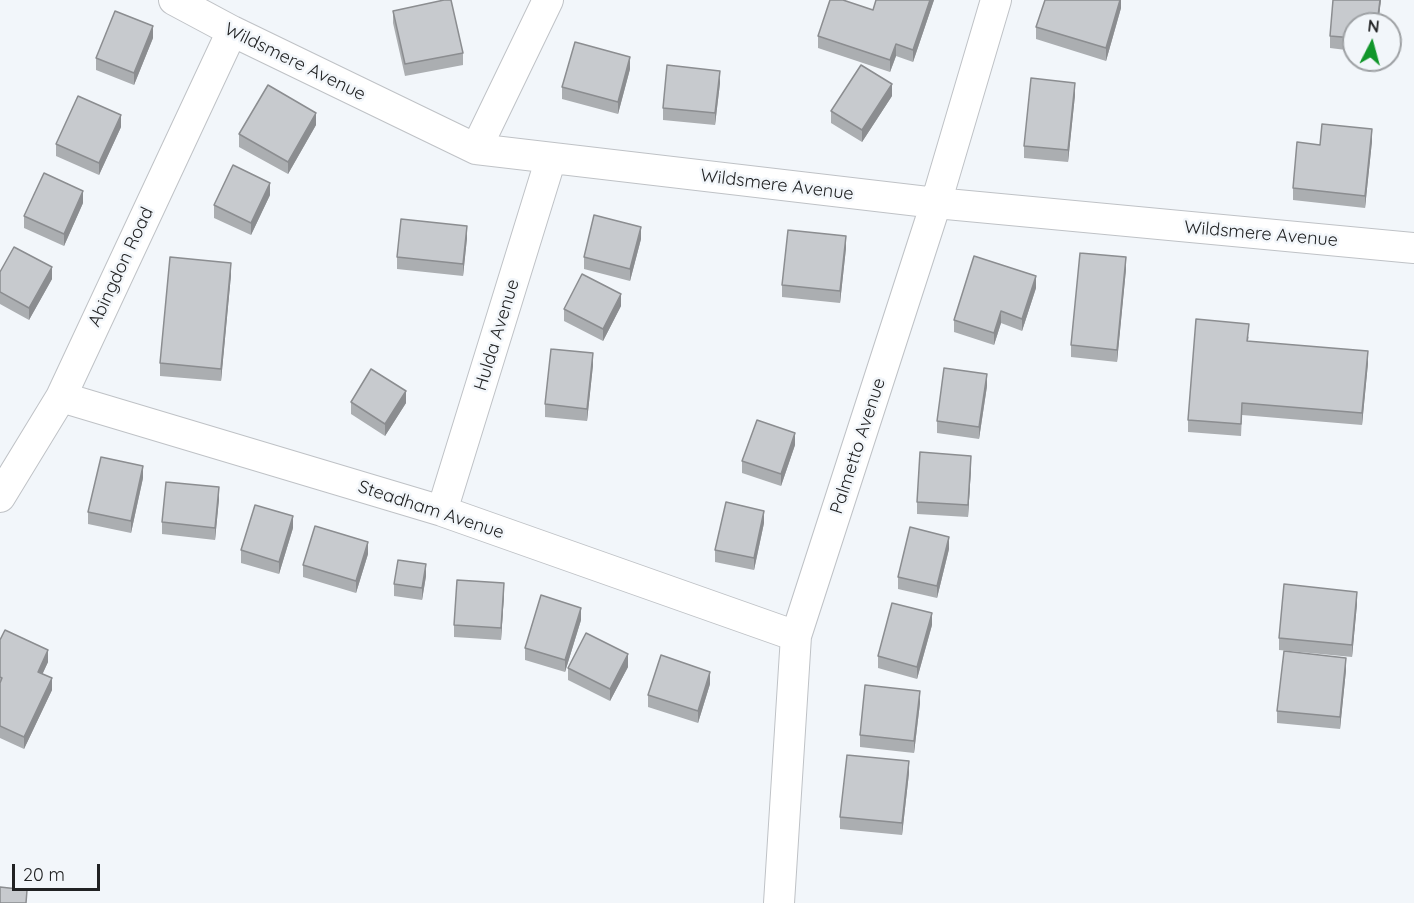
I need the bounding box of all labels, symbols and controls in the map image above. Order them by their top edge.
north arrow [1342,12,1402,72]
text: N [1367,16,1381,37]
street label: Wildsmere Avenue [221,18,369,106]
street label: Wildsmere Avenue [699,165,855,205]
street label: Abingdon Road [84,204,158,330]
street label: Wildsmere Avenue [1183,217,1339,251]
street label: Hulda Avenue [470,277,524,393]
street label: Palmetto Avenue [826,375,890,517]
street label: Steadham Avenue [355,476,507,544]
scale bar [15,852,104,890]
text: 20 m [23,863,65,886]

